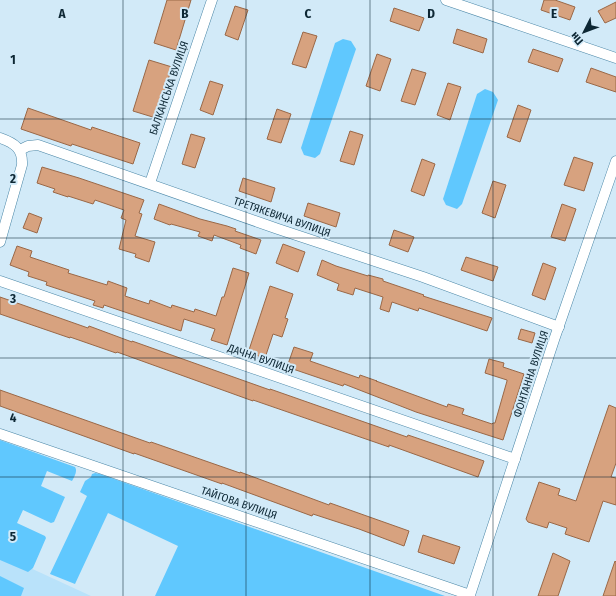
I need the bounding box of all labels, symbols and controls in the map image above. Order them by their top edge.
text: A [57,6,66,21]
text: B [181,6,189,21]
text: C [305,6,312,21]
text: D [427,6,435,21]
text: E [551,6,557,21]
north arrow [564,12,604,52]
text: Пн [568,29,586,47]
street label: БАЛКАНСЬКА ВУЛИЦЯ [147,39,191,137]
text: 1 [10,52,16,67]
text: 2 [9,171,16,186]
street label: ТРЕТЯКЕВИЧА ВУЛИЦЯ [232,194,332,240]
text: 3 [9,291,16,306]
street label: ФОНТАННА ВУЛИЦЯ [511,329,551,419]
street label: ДАЧНА ВУЛИЦЯ [225,341,296,376]
text: 4 [10,410,17,425]
street label: ТАЙГОВА ВУЛИЦЯ [199,484,279,522]
text: 5 [10,529,16,544]

